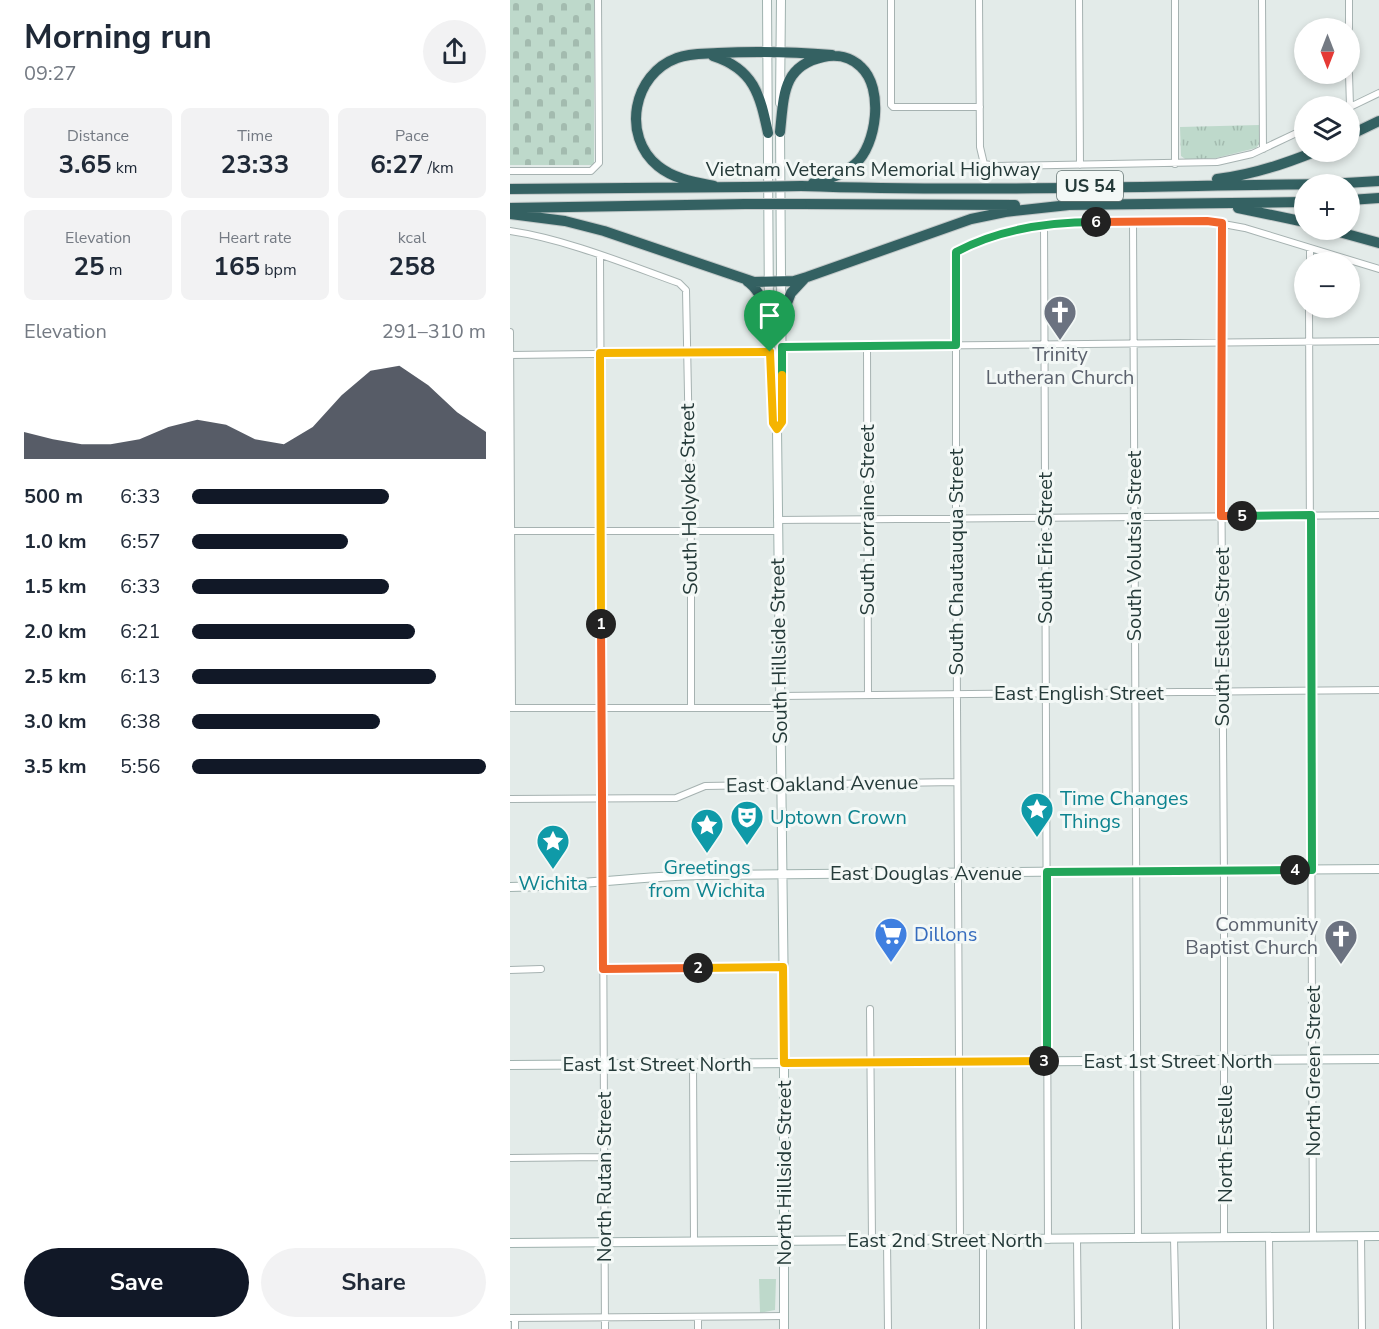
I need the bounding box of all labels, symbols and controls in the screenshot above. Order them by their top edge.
text: Morning run [24,15,212,60]
north arrow [1294,18,1360,84]
map controls [1294,18,1360,318]
button: share [423,20,486,83]
text: 09:27 [24,60,77,87]
button: layers [1294,96,1360,162]
text: Distance [67,125,129,147]
text: Time [237,125,273,147]
text: Pace [395,125,429,147]
text: 3.65 [58,147,112,182]
text: 23:33 [221,147,289,182]
text: 6:27 [370,147,423,182]
street label: Vietnam Veterans Memorial Highway [705,156,1041,183]
text: km [112,157,138,179]
text: /km [423,157,454,179]
road number: US 54 [1057,171,1123,201]
button: + [1294,174,1360,240]
pin: 6 [1081,207,1111,237]
text: 6 [1091,211,1101,233]
text: Elevation [65,227,131,249]
text: Heart rate [218,227,292,249]
text: kcal [398,227,426,249]
text: 25 [73,249,105,284]
text: 165 [213,249,260,284]
text: 258 [389,249,435,284]
button: − [1294,252,1360,318]
text: m [105,259,123,281]
text: bpm [260,259,297,281]
pin [744,290,795,352]
church icon: Trinity Lutheran Church [1042,294,1078,341]
icon: arrive [753,299,786,332]
text: Elevation [24,318,107,345]
text: 291–310 m [382,318,486,345]
place label: Trinity Lutheran Church [986,341,1134,391]
street label: South Holyoke Street [674,402,704,595]
street label: South Lorraine Street [854,423,881,616]
street label: South Chautauqua Street [943,448,970,675]
street label: South Volutsia Street [1121,450,1148,641]
street label: South Erie Street [1032,471,1059,624]
text: 500 m [24,483,83,510]
text: 6:33 [120,483,161,510]
pin: 5 [1227,501,1257,531]
text: 5 [1237,505,1247,527]
text: 1.0 km [24,528,87,555]
text: 6:57 [120,528,161,555]
street label: South Estelle Street [1209,547,1236,726]
street label: South Hillside Street [764,557,794,744]
text: 1.5 km [24,573,87,600]
text: 6:33 [120,573,161,600]
pin: 1 [586,609,616,639]
text: 1 [596,613,606,635]
text: 2.0 km [24,618,87,645]
text: 6:21 [120,618,161,645]
text: 2.5 km [24,663,87,690]
text: 6:13 [120,663,161,690]
street label: East English Street [994,680,1165,707]
text: 3.0 km [24,708,87,735]
text: 6:38 [120,708,161,735]
text: 3.5 km [24,753,87,780]
text: 5:56 [120,753,161,780]
street label: East Oakland Avenue [726,769,918,799]
place label: Time Changes Things [1060,785,1188,835]
place icon: Time Changes Things [1019,791,1055,838]
theatre icon: Uptown Crown [729,799,765,846]
place label: Uptown Crown [770,804,907,831]
place icon: Greetings from Wichita [689,807,725,854]
place icon: Wichita [535,823,571,870]
place label: Greetings from Wichita [649,854,765,904]
pin: 4 [1280,855,1310,885]
text: 4 [1290,859,1300,881]
street label: East Douglas Avenue [830,860,1022,887]
place label: Wichita [518,870,588,897]
place label: Community Baptist Church [1185,911,1319,961]
supermarket icon: Dillons [873,916,909,963]
church icon: Community Baptist Church [1323,918,1359,965]
place label: Dillons [914,921,977,948]
pin: 2 [683,953,713,983]
text: 2 [693,957,703,979]
street label: North Green Street [1300,985,1327,1157]
pin: 3 [1029,1046,1059,1076]
street label: East 1st Street North [1083,1048,1273,1075]
text: 3 [1039,1050,1049,1072]
street label: East 1st Street North [562,1051,752,1078]
street label: North Hillside Street [771,1080,798,1265]
street label: North Estelle [1212,1085,1239,1203]
street label: North Rutan Street [591,1091,618,1262]
street label: East 2nd Street North [847,1227,1043,1254]
button: Save [24,1248,249,1317]
button: Share [261,1248,486,1317]

